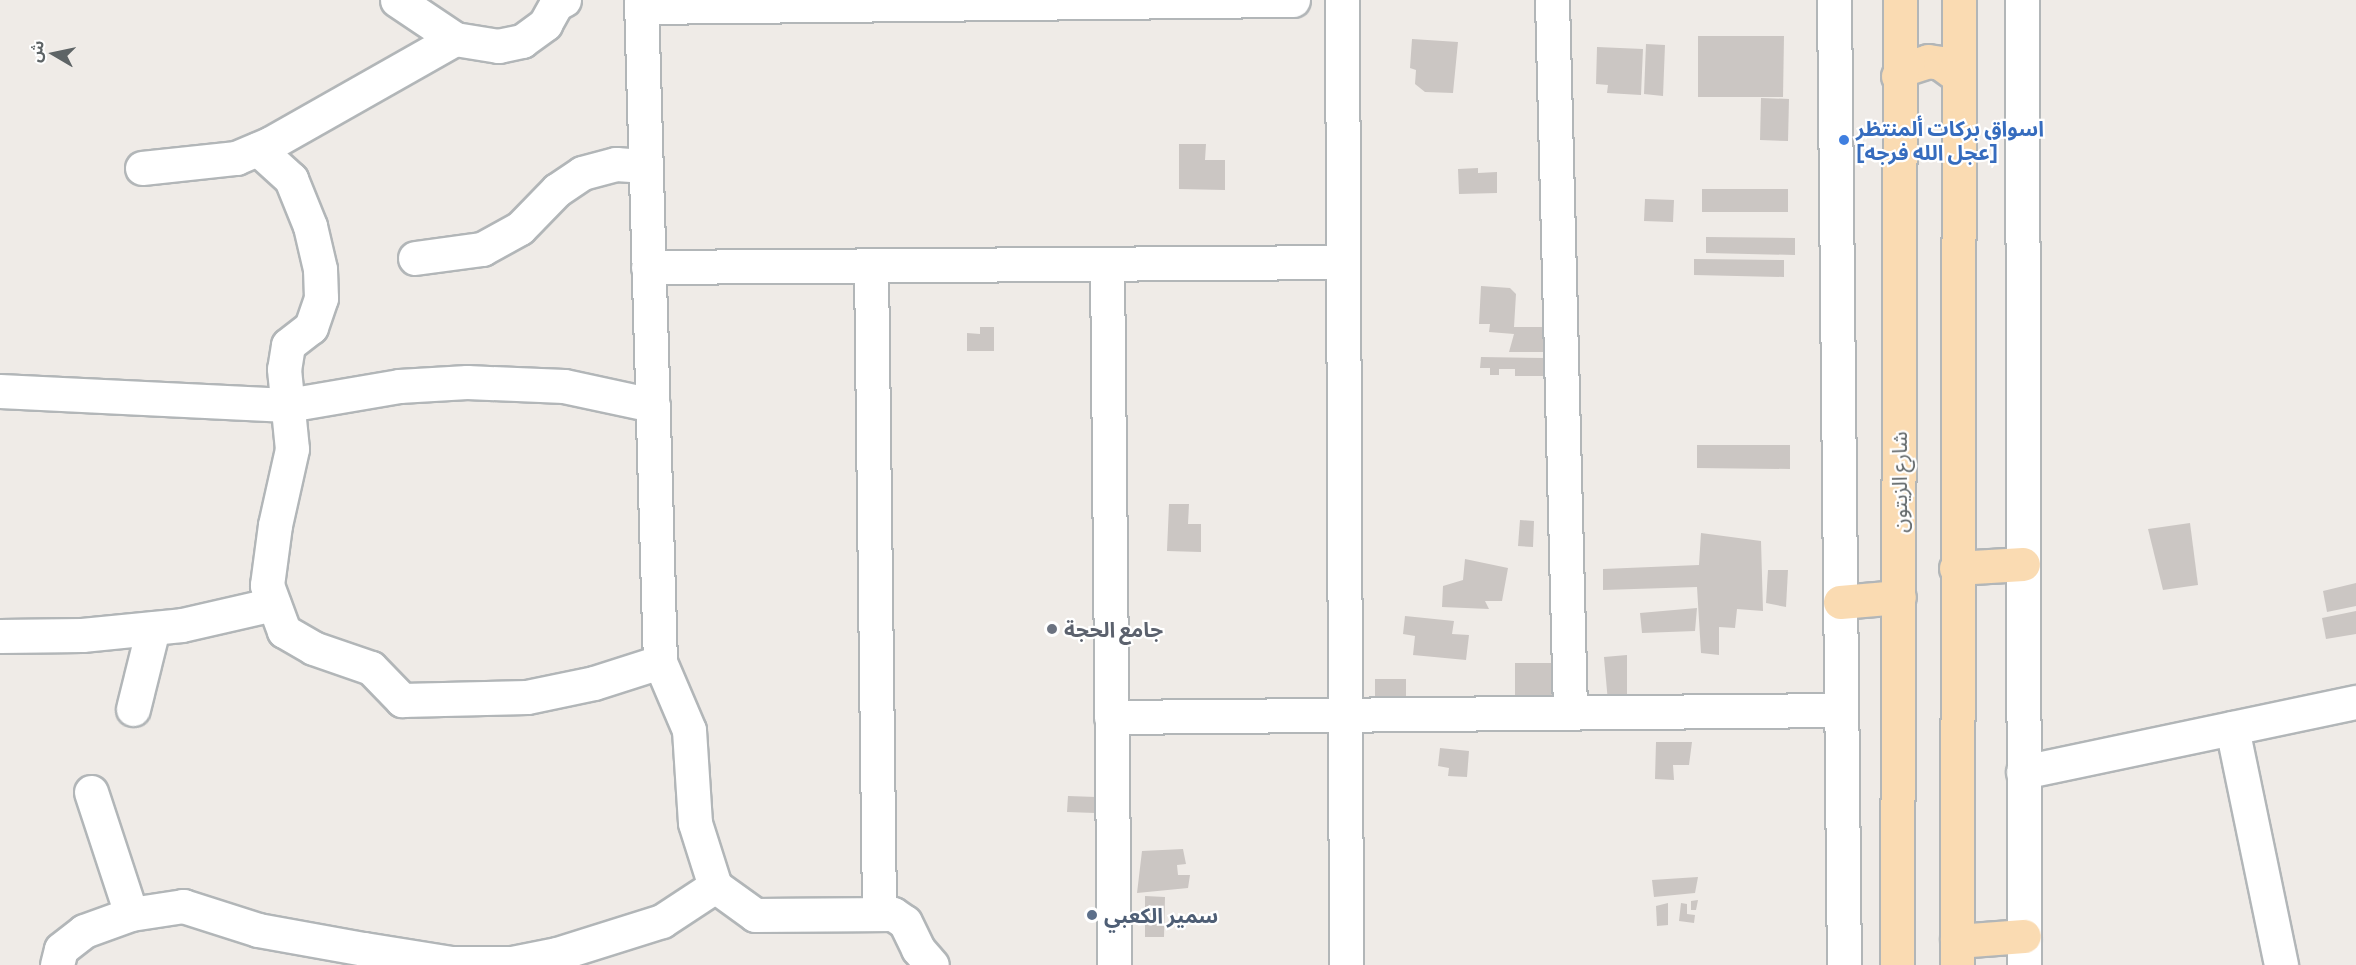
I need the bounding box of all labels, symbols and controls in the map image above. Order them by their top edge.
north arrow [24,24,84,84]
text: ش [25,39,47,63]
place label: اسواق بركات ألمنتظر [عجل الله فرجه] [1856,115,2044,165]
marker: اسواق بركات ألمنتظر [عجل الله فرجه] [1837,133,1851,147]
street label: شارع الزيتون [1886,431,1912,533]
place label: جامع الحجة [1064,616,1163,642]
marker: جامع الحجة [1045,622,1059,636]
place label: سمير الكعبي [1104,902,1218,928]
marker: سمير الكعبي [1085,908,1099,922]

